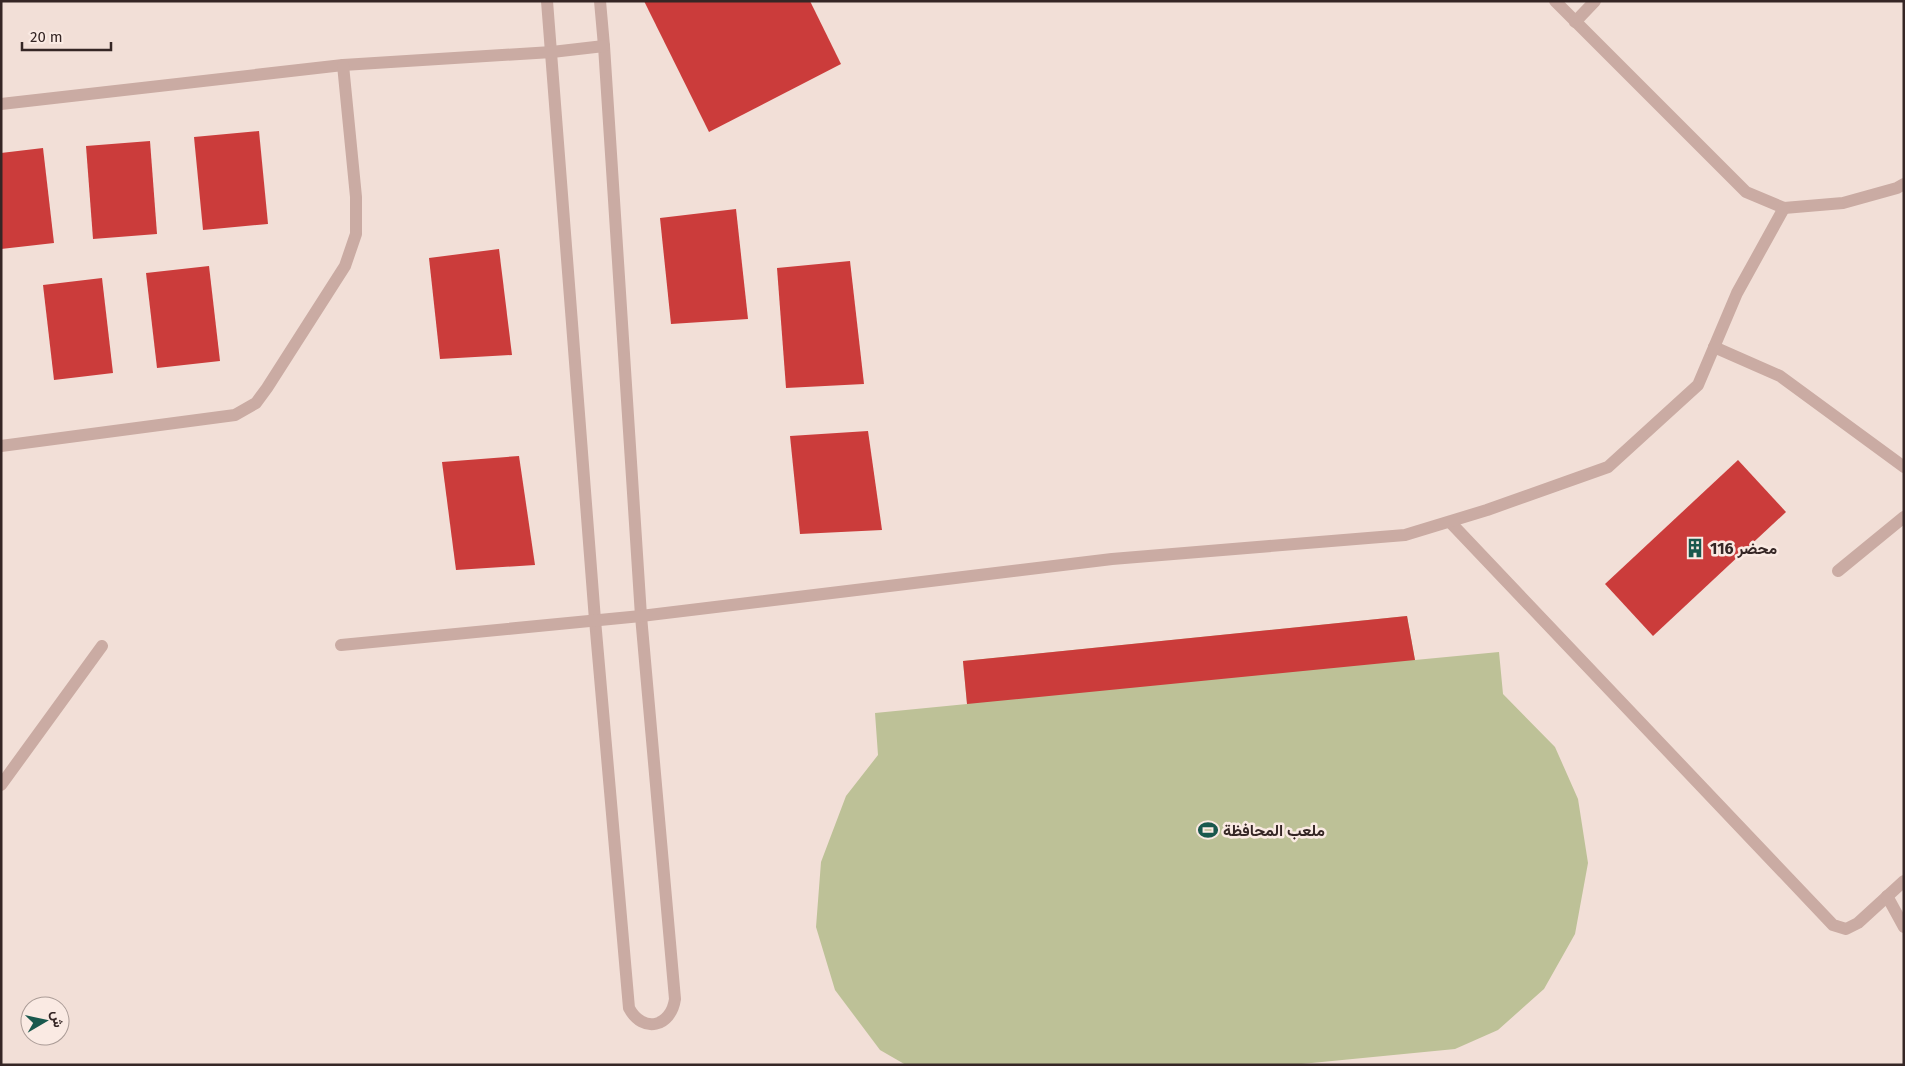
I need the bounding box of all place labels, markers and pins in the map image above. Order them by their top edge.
building icon: محضر 116 [1684,537,1706,559]
place label: محضر 116 [1710,539,1777,559]
sports icon: ملعب المحافظة [1197,819,1219,841]
place label: ملعب المحافظة [1223,821,1325,840]

